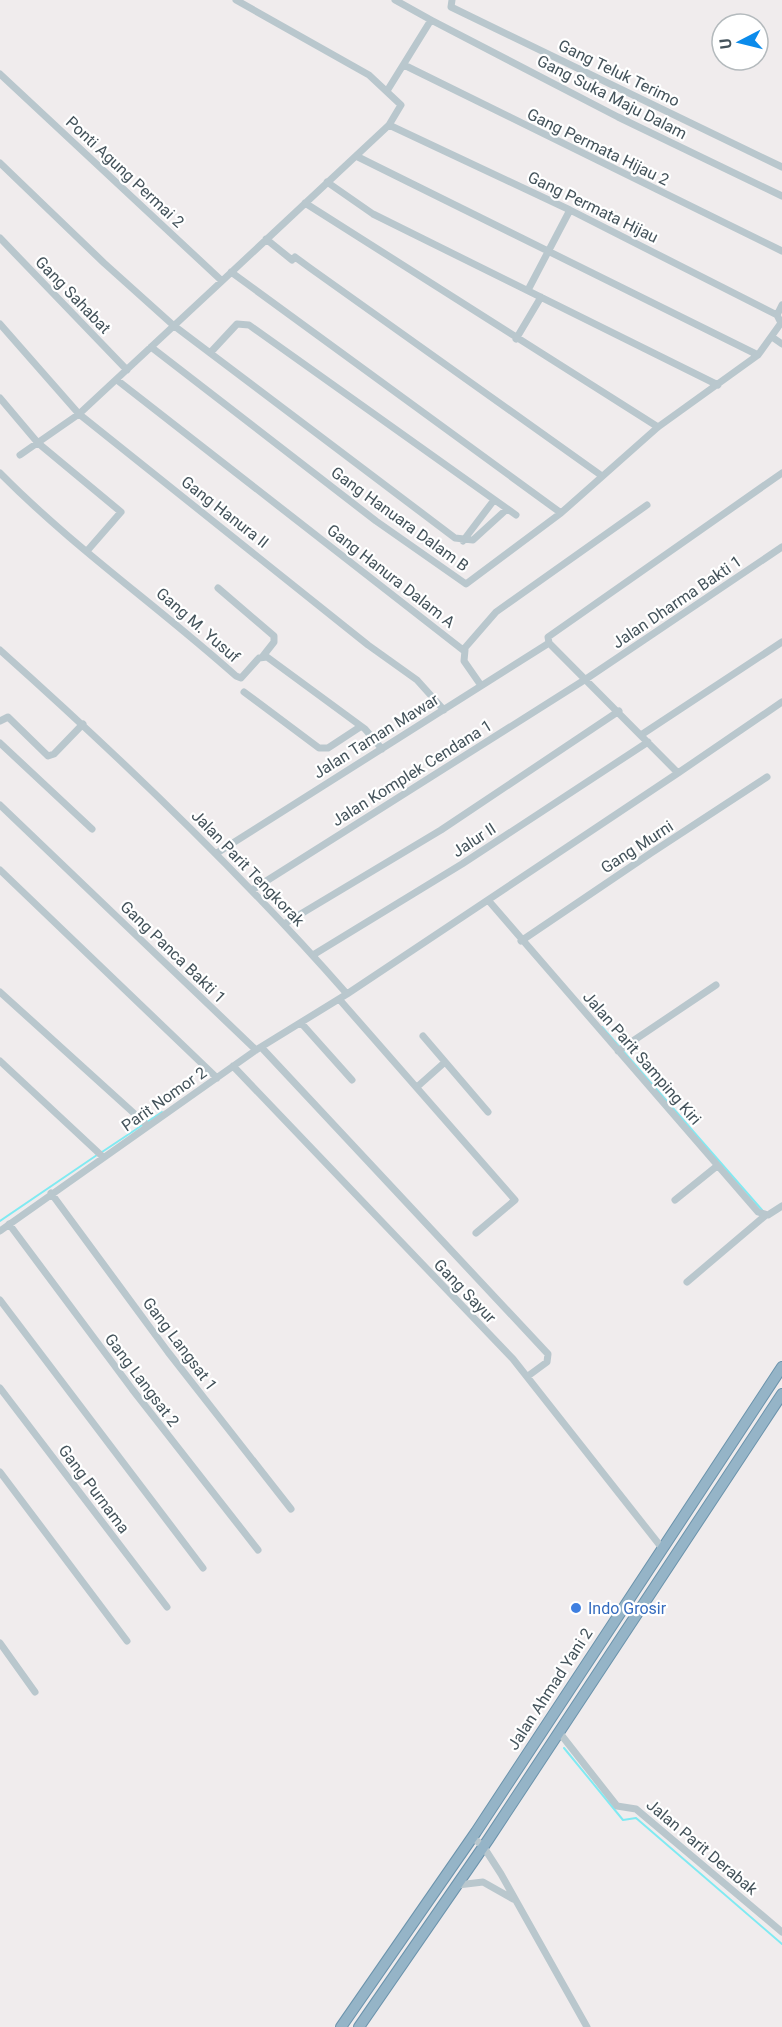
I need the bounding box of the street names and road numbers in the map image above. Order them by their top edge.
street label: Gang Teluk Terimo [555,35,683,111]
street label: Gang Suka Maju Dalam [534,51,690,143]
street label: Gang Permata Hijau 2 [524,104,672,190]
street label: Ponti Agung Permai 2 [62,112,188,232]
street label: Gang Permata Hijau [525,167,661,247]
street label: Gang Sahabat [31,252,115,338]
street label: Gang Hanuara Dalam B [328,463,473,575]
street label: Gang Hanura II [178,472,272,552]
street label: Gang Hanura Dalam A [323,520,459,632]
street label: Jalan Dharma Bakti 1 [609,552,745,652]
street label: Gang M. Yusuf [152,584,244,667]
street label: Jalan Taman Mawar [310,689,443,782]
street label: Jalan Komplek Cendana 1 [328,716,496,830]
street label: Jalan Parit Tengkorak [188,806,309,931]
street label: Gang Murni [597,817,677,877]
street label: Jalur II [449,819,499,861]
street label: Gang Panca Bakti 1 [116,897,230,1007]
street label: Jalan Parit Samping Kiri [579,988,705,1128]
street label: Parit Nomor 2 [118,1063,210,1135]
street label: Gang Sayur [430,1255,500,1327]
street label: Gang Langsat 1 [139,1294,221,1394]
street label: Gang Langsat 2 [101,1330,183,1430]
street label: Gang Purnama [55,1441,133,1537]
street label: Jalan Ahmad Yani 2 [504,1625,596,1753]
street label: Jalan Parit Derabak [643,1795,762,1899]

